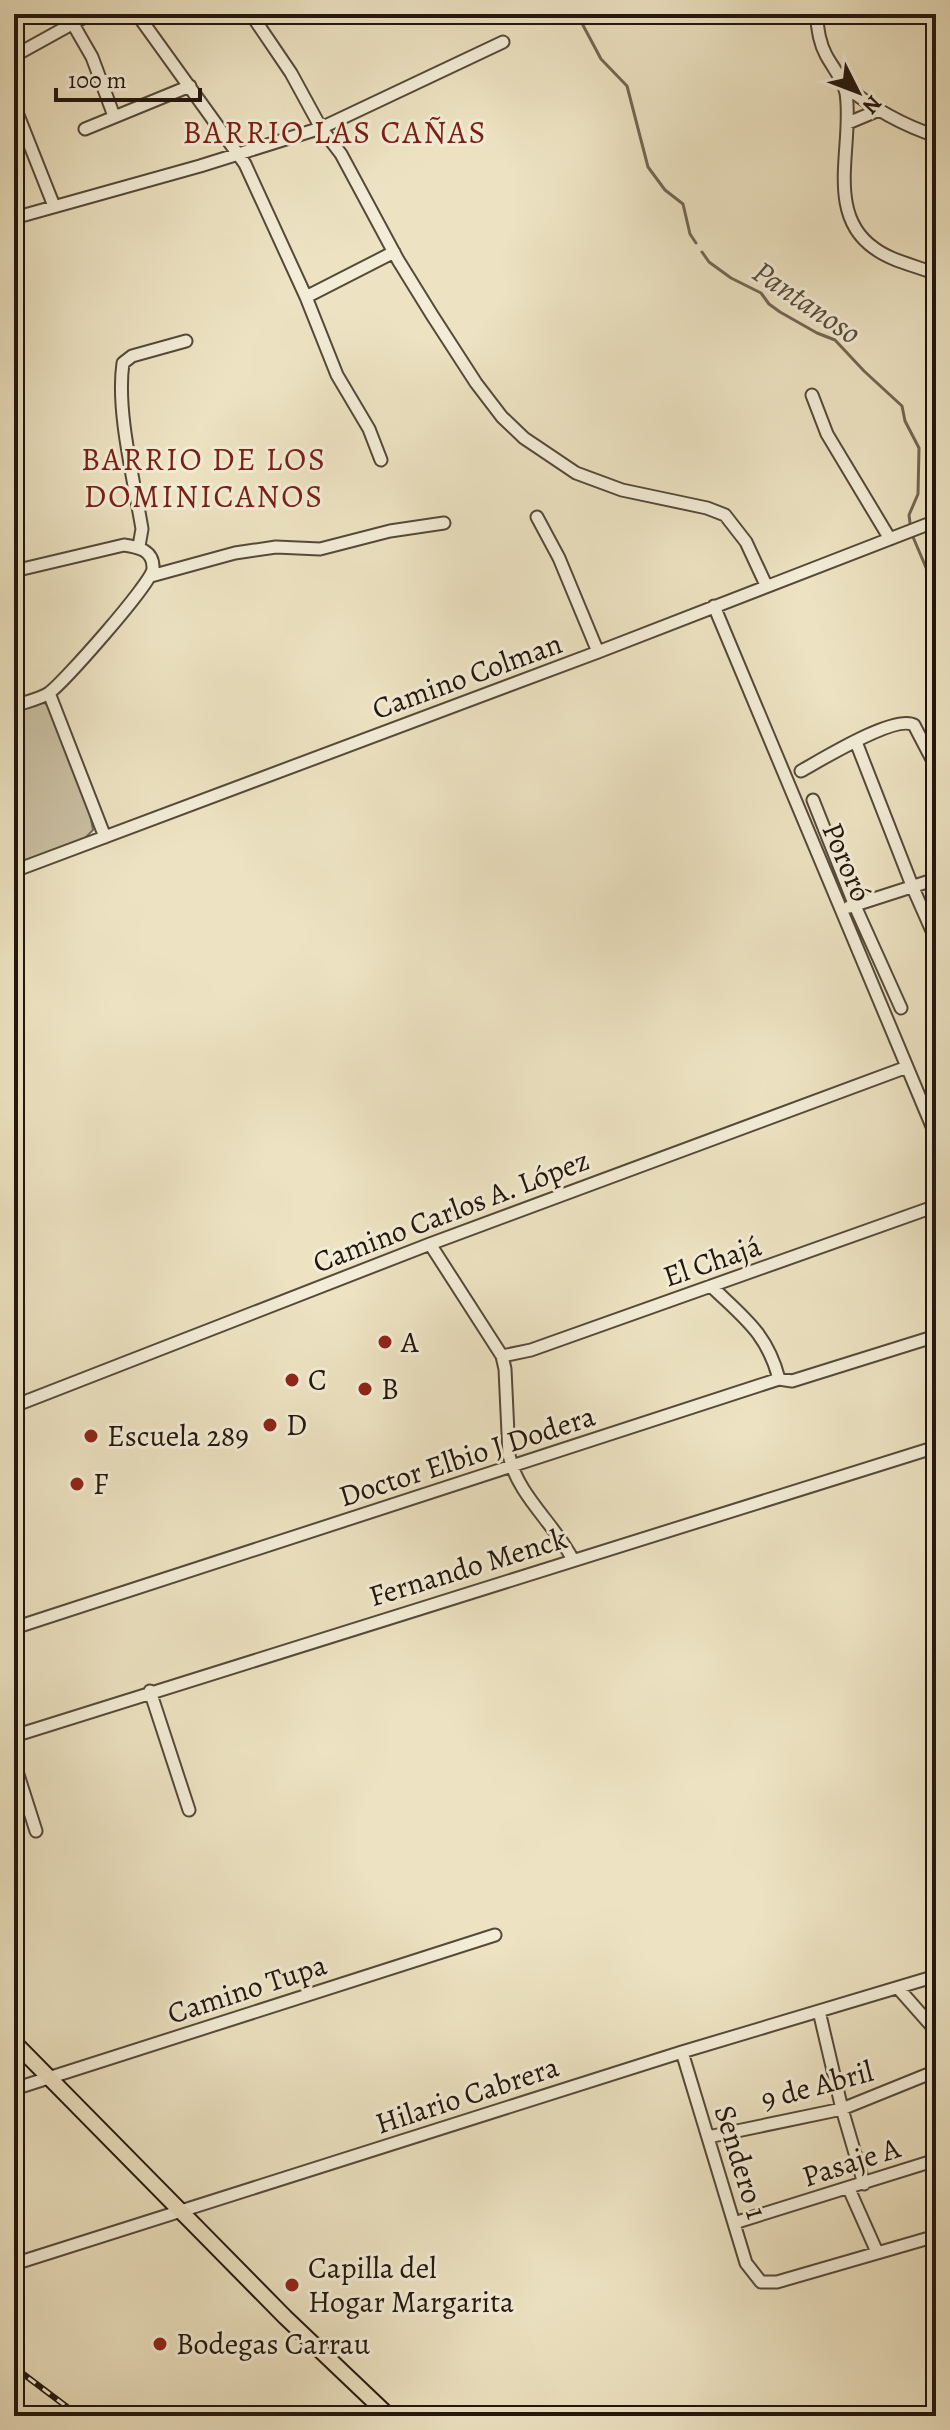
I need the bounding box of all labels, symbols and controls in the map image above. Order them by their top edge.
scale bar [56,52,200,102]
north arrow [818,52,898,132]
text: 100 m [68,64,127,96]
text: N [856,89,889,121]
district label: BARRIO LAS CAÑAS [183,110,488,154]
water label: Pantanoso [744,250,870,354]
district label: BARRIO DE LOS DOMINICANOS [81,437,327,518]
street label: Camino Colman [367,623,567,729]
street label: Pororó [812,816,882,908]
street label: Camino Carlos A. López [307,1140,595,1282]
street label: El Chajá [658,1226,766,1296]
place label: A [400,1322,419,1362]
marker: A [376,1333,394,1351]
place label: C [308,1360,327,1400]
place label: B [381,1369,399,1409]
marker: C [283,1371,301,1389]
marker: B [356,1380,374,1398]
street label: Doctor Elbio J Dodera [334,1396,600,1516]
place label: D [286,1405,307,1445]
place label: Escuela 289 [107,1416,249,1456]
marker: D [261,1416,279,1434]
marker: Escuela 289 [82,1427,100,1445]
place label: F [93,1464,108,1504]
marker: F [68,1475,86,1493]
street label: Fernando Menck [364,1518,572,1616]
street label: Camino Tupa [162,1944,332,2034]
street label: Hilario Cabrera [370,2047,564,2143]
street label: 9 de Abril [757,2051,877,2119]
street label: Sendero 1 [705,2100,777,2224]
street label: Pasaje A [797,2127,905,2197]
place label: Capilla del Hogar Margarita [308,2248,514,2322]
marker: Capilla del Hogar Margarita [283,2276,301,2294]
place label: Bodegas Carrau [176,2324,371,2364]
marker: Bodegas Carrau [151,2335,169,2353]

